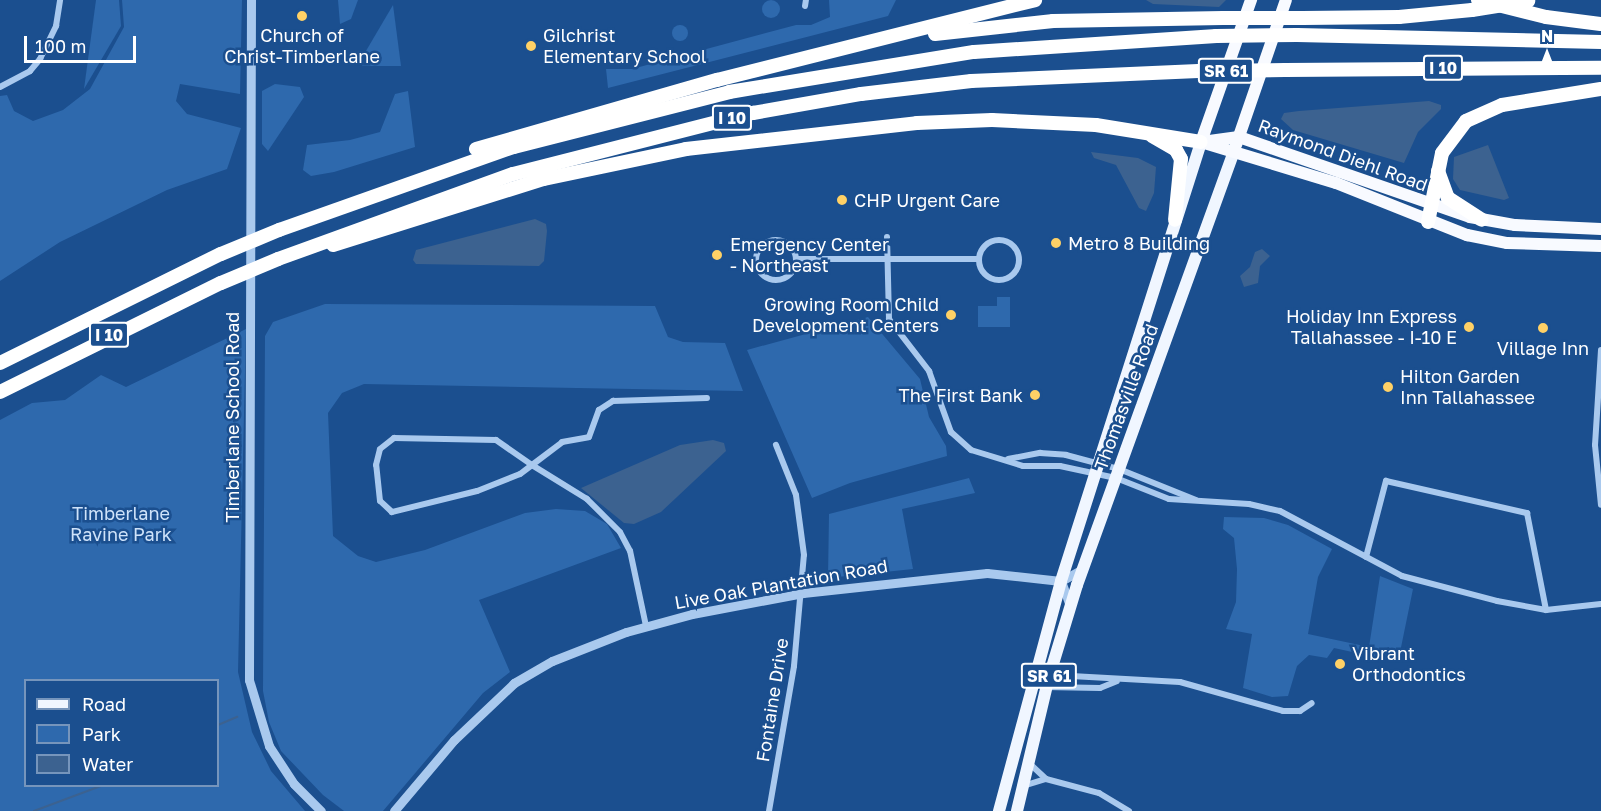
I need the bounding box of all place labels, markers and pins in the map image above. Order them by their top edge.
marker: Church of Christ-Timberlane [295,9,309,23]
place label: Church of Christ-Timberlane [224,25,380,68]
place label: Gilchrist Elementary School [543,25,707,68]
marker: Gilchrist Elementary School [524,39,538,53]
place label: CHP Urgent Care [854,189,1000,211]
marker: CHP Urgent Care [835,193,849,207]
place label: Metro 8 Building [1068,232,1210,254]
place label: Emergency Center - Northeast [730,234,889,276]
marker: Metro 8 Building [1049,236,1063,250]
marker: Emergency Center - Northeast [708,246,726,264]
place label: Growing Room Child Development Centers [752,294,939,336]
place label: Holiday Inn Express Tallahassee - I-10 E [1286,306,1457,348]
marker: Growing Room Child Development Centers [944,308,958,322]
marker: Holiday Inn Express Tallahassee - I-10 E [1462,320,1476,334]
marker: Village Inn [1536,321,1550,335]
place label: Village Inn [1497,337,1589,359]
place label: Hilton Garden Inn Tallahassee [1400,366,1535,409]
marker: Hilton Garden Inn Tallahassee [1381,380,1395,394]
place label: The First Bank [899,384,1023,406]
marker: The First Bank [1028,388,1042,402]
place label: Vibrant Orthodontics [1352,643,1466,686]
marker: Vibrant Orthodontics [1333,657,1347,671]

